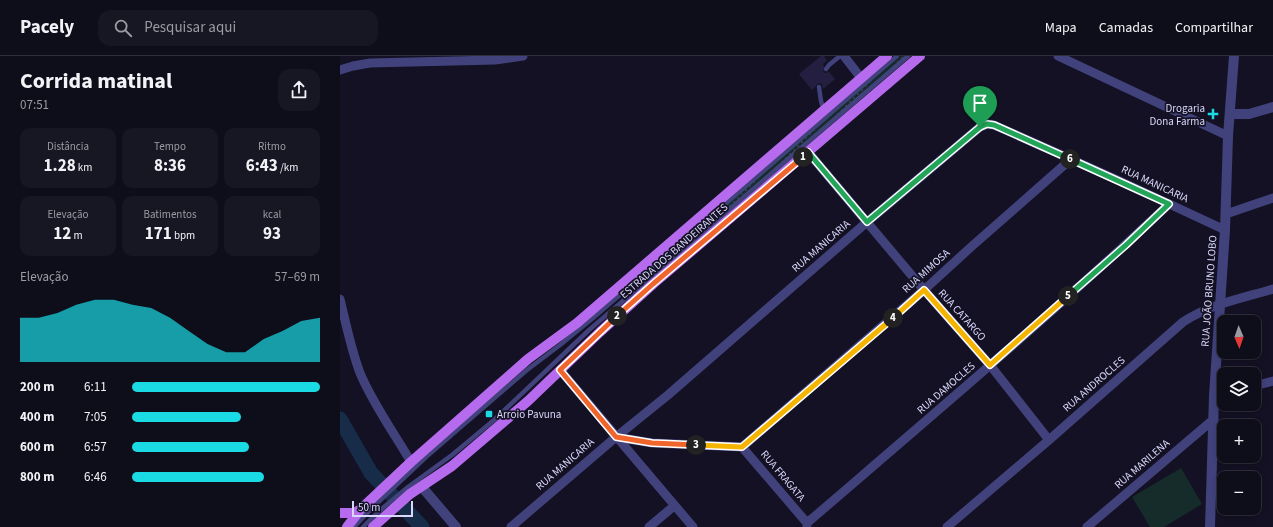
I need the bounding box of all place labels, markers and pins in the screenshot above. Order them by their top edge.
pin [963,86,997,127]
place label: Drogaria Dona Farma [1149,101,1205,129]
marker: Drogaria Dona Farma [1208,109,1218,119]
pin: 1 [793,147,813,167]
pin: 6 [1060,149,1080,169]
pin: 5 [1058,286,1078,306]
pin: 2 [607,306,627,326]
pin: 4 [883,308,903,328]
place label: Arroio Pavuna [497,407,561,422]
marker: Arroio Pavuna [484,409,494,419]
pin: 3 [686,435,706,455]

